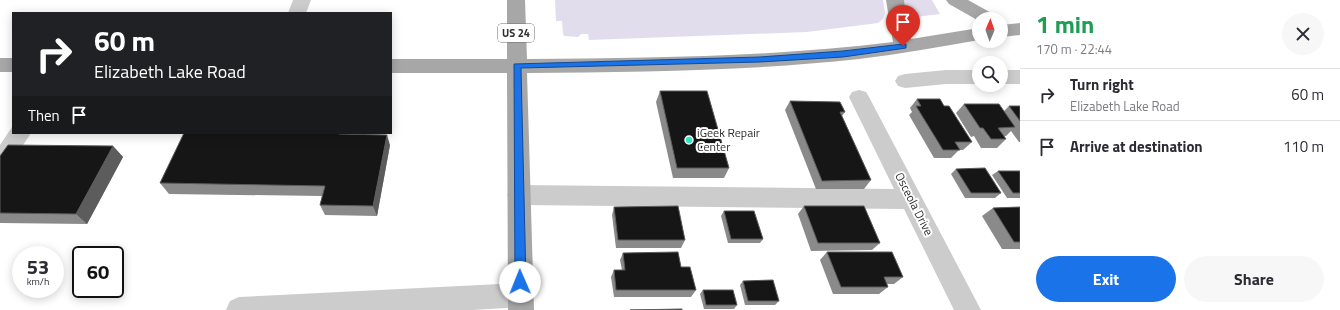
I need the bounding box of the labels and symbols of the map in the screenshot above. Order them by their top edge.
pin [886,5,920,46]
north arrow [972,12,1008,48]
road number: US 24 [498,24,534,42]
place label: iGeek Repair Center [697,123,760,156]
marker: iGeek Repair Center [684,135,694,145]
street label: Osceola Drive [890,169,939,239]
speed limit sign: 60 [72,246,124,298]
position arrow [499,261,541,303]

